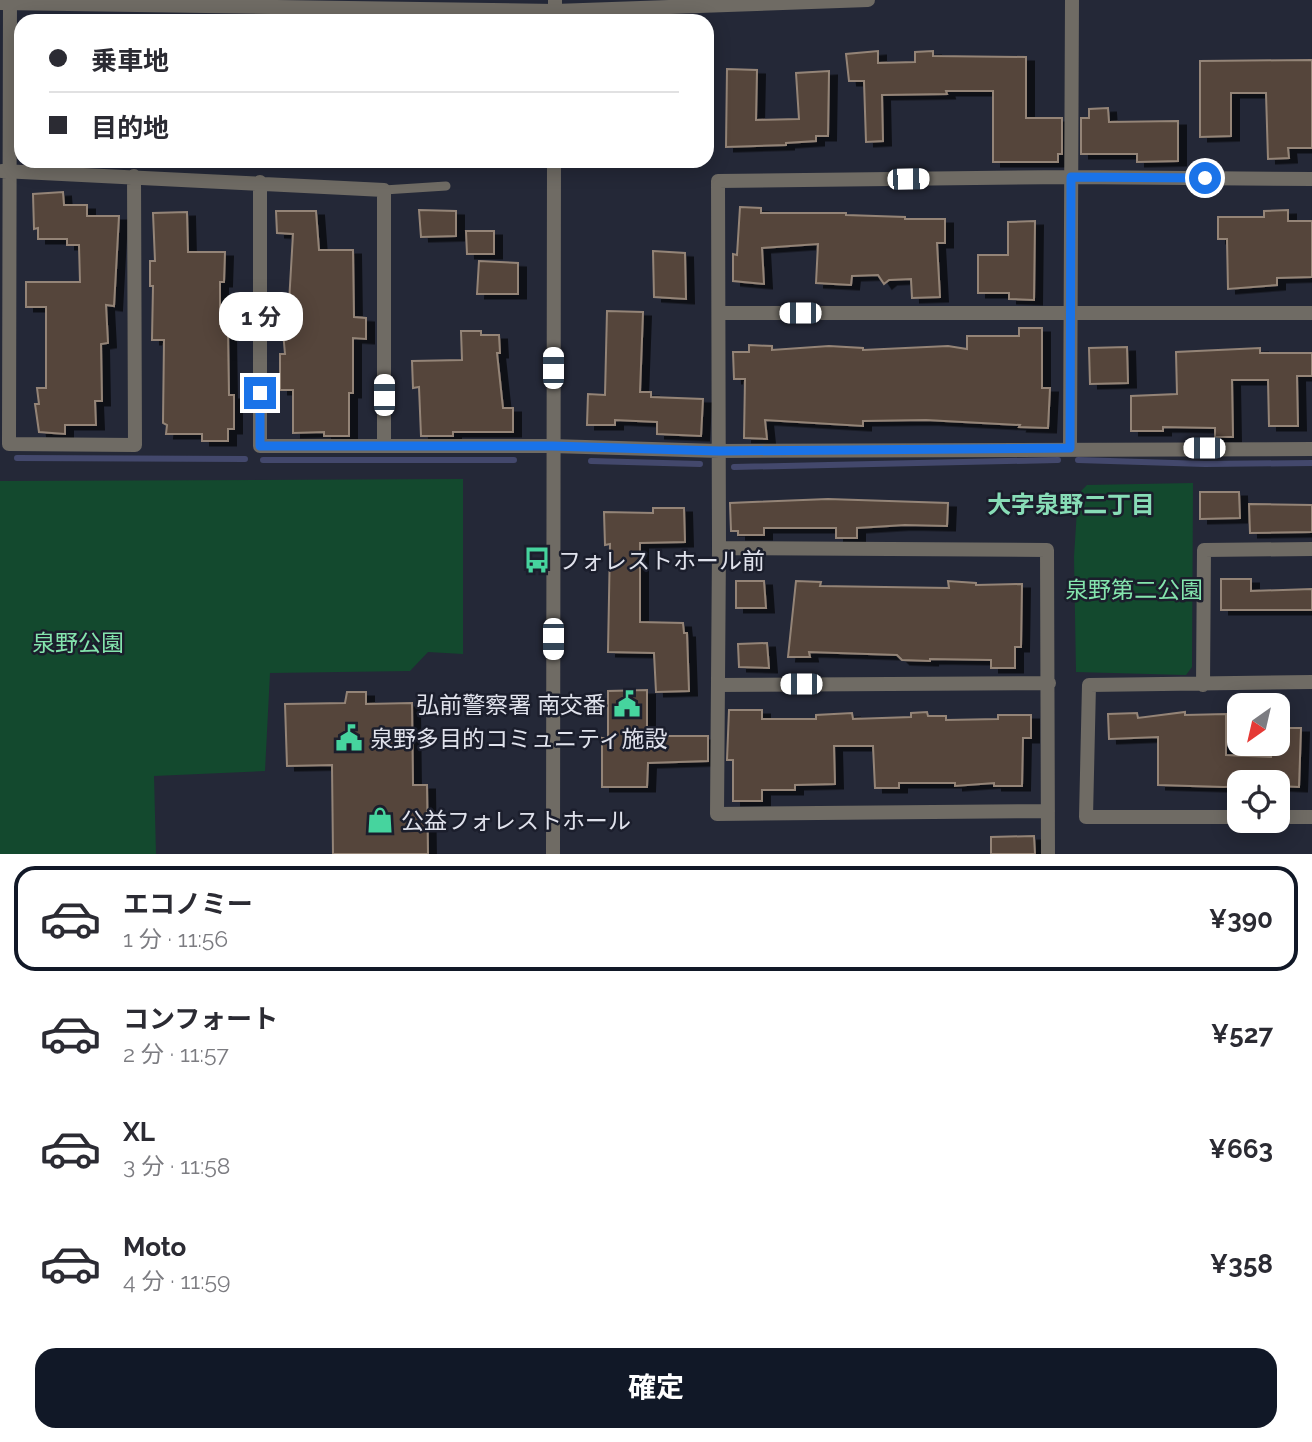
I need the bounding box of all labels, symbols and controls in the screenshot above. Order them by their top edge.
text: 乗車地 [91,46,169,76]
text: 目的地 [91,113,169,143]
route start [1189,162,1221,194]
car [887,168,930,190]
callout: 1 分 [218,292,302,340]
text: 1 分 [241,303,281,330]
car [780,303,822,324]
car [543,347,564,389]
car [374,374,395,416]
route end [244,377,276,409]
car [1184,438,1226,459]
district label: 大字泉野二丁目 [987,490,1155,519]
bus stop icon: フォレストホール前 [522,545,552,575]
place label: フォレストホール前 [558,547,765,574]
park label: 泉野第二公園 [1065,576,1203,603]
car [543,618,564,660]
park label: 泉野公園 [32,629,124,656]
car [781,674,823,695]
public building icon: 弘前警察署 南交番 [612,689,642,719]
place label: 弘前警察署 南交番 [416,691,606,718]
north arrow [1227,693,1290,756]
map controls [1227,693,1290,833]
public building icon: 泉野多目的コミュニティ施設 [334,723,364,753]
place label: 泉野多目的コミュニティ施設 [370,725,668,752]
button: locate [1227,770,1290,833]
shop icon: 公益フォレストホール [365,805,395,835]
place label: 公益フォレストホール [401,807,631,834]
icon: car [39,887,102,950]
text: エコノミー [123,889,253,919]
text: ¥390 [1209,904,1273,934]
text: 1 分 · 11:56 [123,925,228,952]
icon: car [39,1002,102,1065]
text: コンフォート [123,1004,278,1034]
text: ¥527 [1211,1019,1273,1049]
text: 2 分 · 11:57 [123,1040,229,1067]
icon: car [39,1117,102,1180]
text: XL [123,1117,155,1147]
text: ¥663 [1209,1134,1273,1164]
text: 3 分 · 11:58 [123,1152,230,1179]
icon: car [39,1232,102,1295]
text: Moto [123,1232,186,1262]
text: ¥358 [1210,1249,1273,1279]
text: 4 分 · 11:59 [123,1267,231,1294]
button: 確定 [35,1348,1277,1428]

